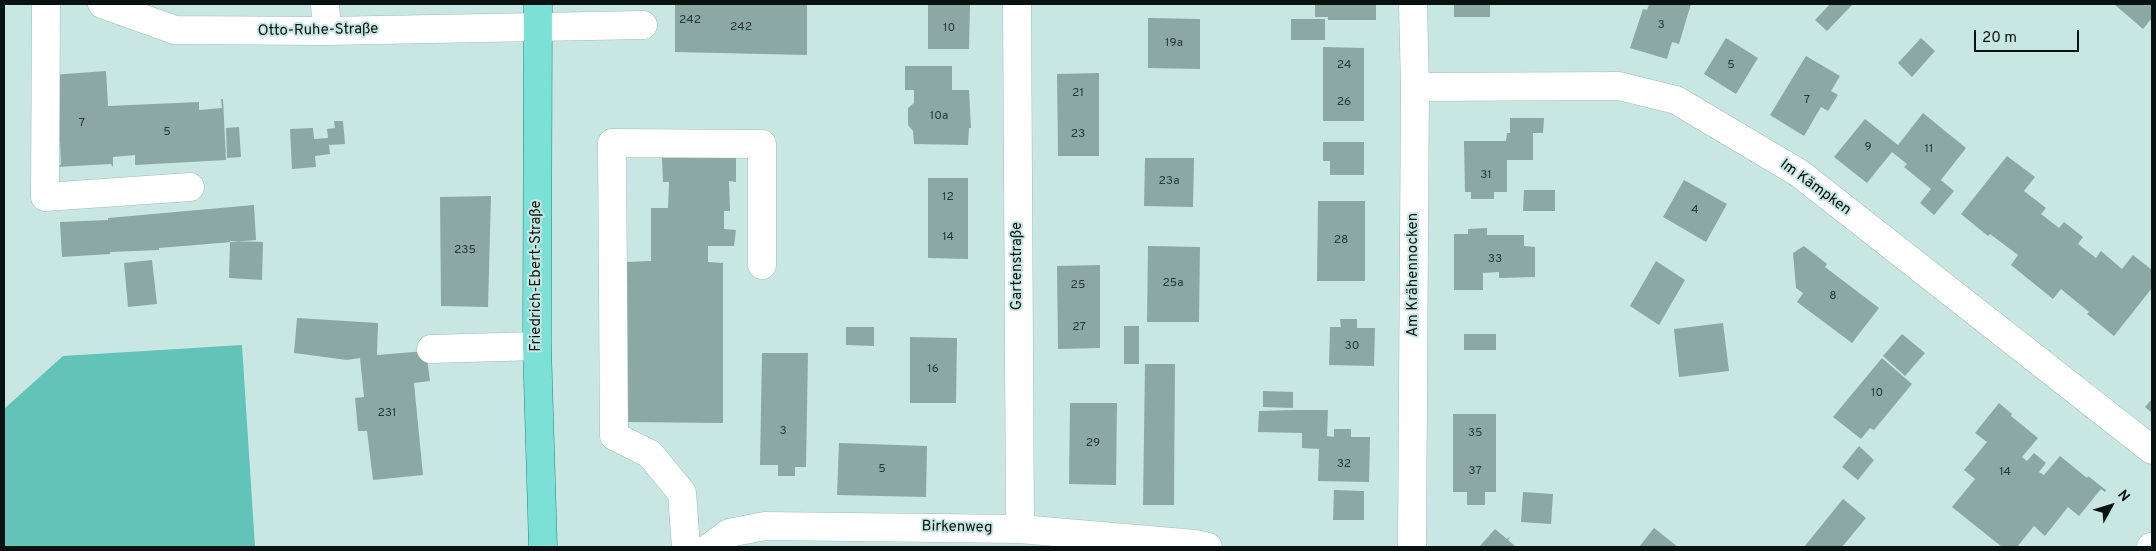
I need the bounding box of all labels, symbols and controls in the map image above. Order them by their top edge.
house number: 242 [679,14,701,28]
house number: 3 [1657,19,1665,33]
scale bar [1976,20,2081,52]
street label: Otto-Ruhe-Straße [257,21,379,41]
house number: 242 [730,21,752,35]
house number: 10 [943,22,955,36]
text: 20 m [1982,29,2017,48]
house number: 19a [1165,37,1183,51]
house number: 24 [1337,59,1351,73]
house number: 5 [1727,59,1735,73]
house number: 21 [1072,87,1084,101]
house number: 7 [1804,94,1810,108]
house number: 26 [1337,96,1351,110]
house number: 10a [930,110,948,124]
house number: 7 [79,117,85,131]
house number: 5 [163,126,171,140]
house number: 23 [1071,128,1085,142]
house number: 9 [1864,141,1872,155]
house number: 11 [1925,143,1933,157]
street label: Im Kämpken [1776,156,1854,220]
house number: 31 [1480,169,1492,183]
house number: 23a [1159,175,1179,189]
house number: 12 [942,191,954,205]
street label: Friedrich-Ebert-Straße [528,200,546,352]
house number: 4 [1691,204,1699,218]
street label: Am Krähennocken [1405,213,1423,337]
street label: Gartenstraße [1009,222,1027,310]
house number: 14 [942,231,954,245]
house number: 28 [1334,234,1348,248]
house number: 235 [454,244,476,258]
house number: 33 [1488,253,1502,267]
house number: 25a [1162,277,1184,291]
house number: 25 [1071,279,1085,293]
house number: 8 [1829,290,1837,304]
house number: 27 [1072,321,1086,335]
house number: 30 [1345,340,1359,354]
house number: 16 [927,363,939,377]
house number: 10 [1871,387,1883,401]
house number: 231 [377,407,397,421]
house number: 3 [779,425,787,439]
house number: 35 [1468,427,1482,441]
house number: 29 [1086,437,1100,451]
house number: 32 [1337,458,1351,472]
house number: 5 [878,463,886,477]
house number: 37 [1468,465,1482,479]
house number: 14 [1999,466,2011,480]
north arrow [2086,481,2136,531]
text: N [2113,487,2133,506]
street label: Birkenweg [921,518,993,538]

